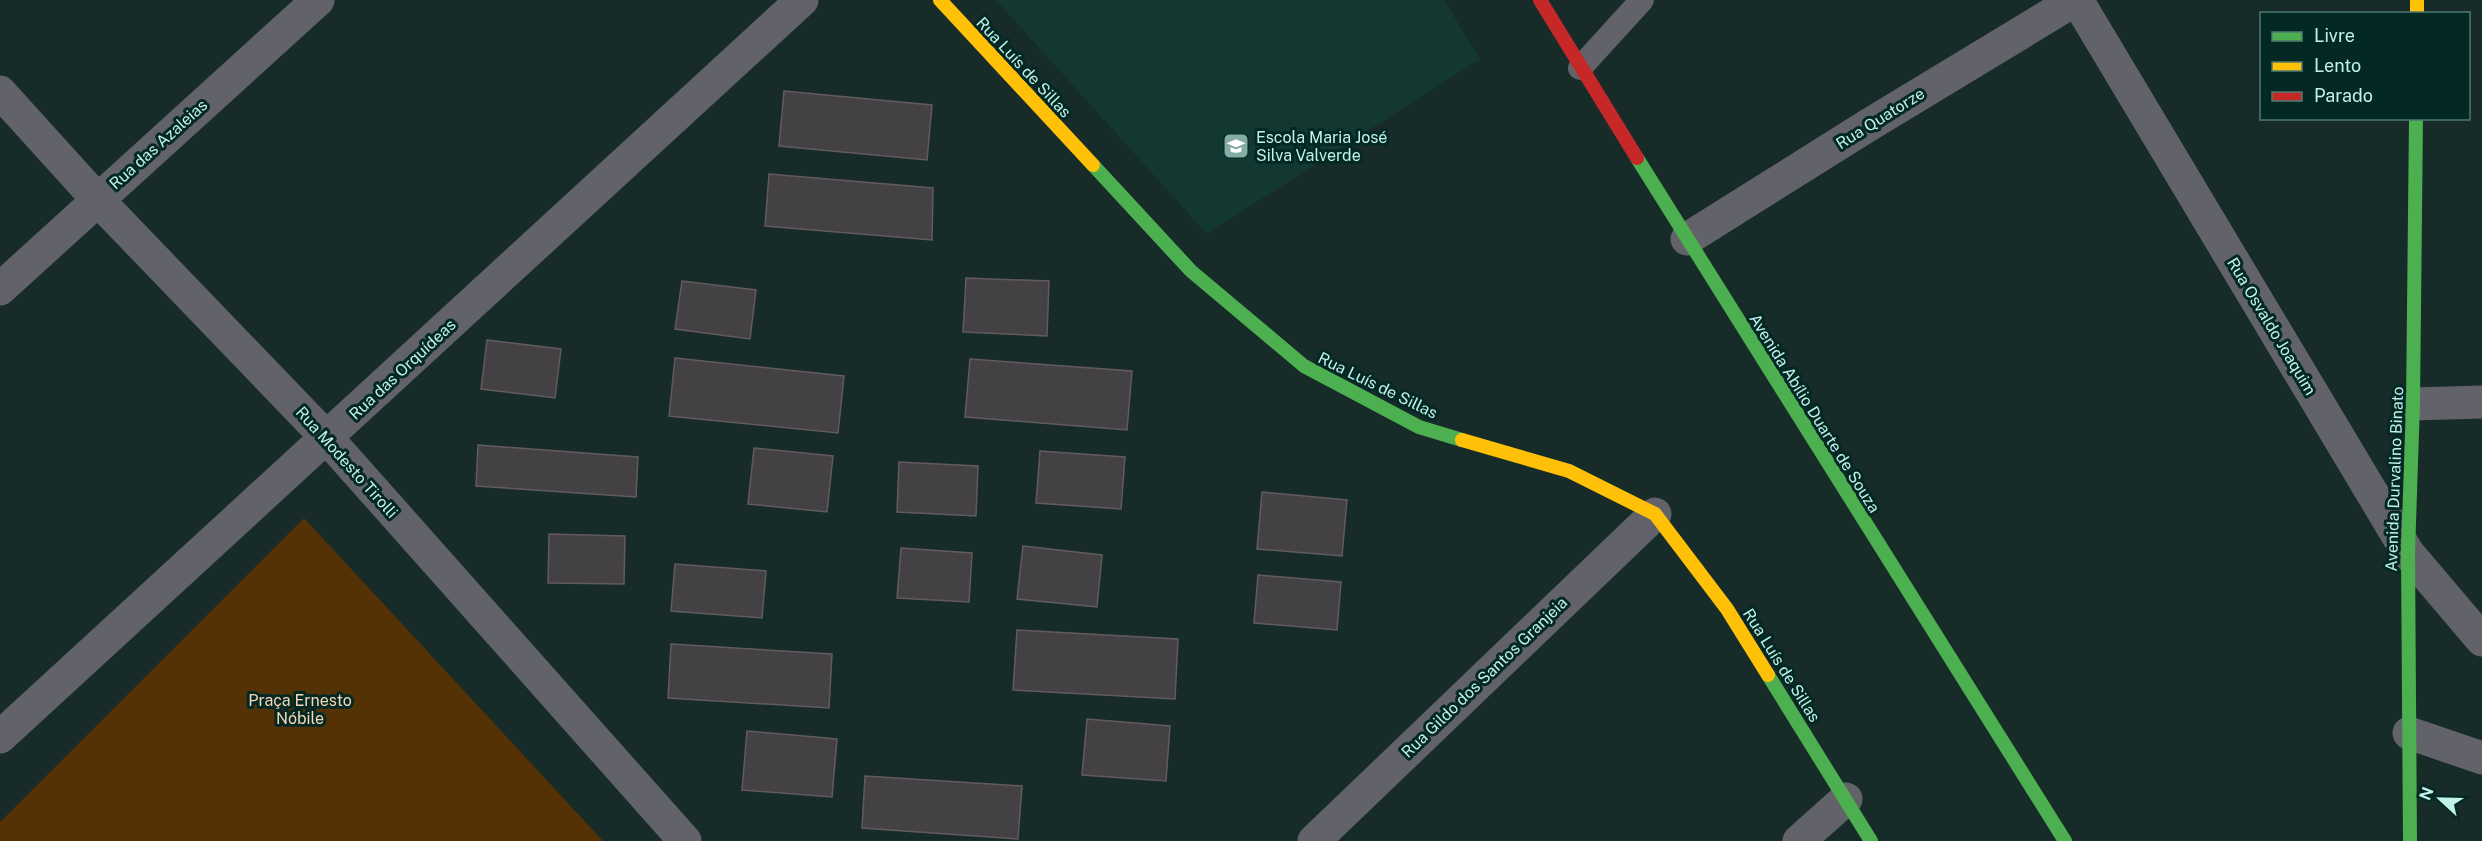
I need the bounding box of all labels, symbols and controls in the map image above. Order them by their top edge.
legend [2260,12,2470,120]
street label: Rua Luís de Sillas [972,13,1075,122]
text: Livre [2314,25,2355,46]
text: Lento [2314,55,2361,76]
street label: Rua Quatorze [1833,84,1928,153]
text: Parado [2314,85,2373,106]
street label: Rua das Azaleias [105,95,211,193]
place label: Escola Maria José Silva Valverde [1256,128,1387,165]
school or university icon: Escola Maria José Silva Valverde [1221,131,1251,161]
street label: Rua Osvaldo Joaquim [2223,254,2320,398]
street label: Avenida Abílio Duarte de Souza [1745,310,1884,516]
street label: Rua das Orquídeas [345,315,460,424]
street label: Rua Luís de Sillas [1315,348,1441,423]
street label: Avenida Durvalino Binato [2382,386,2407,572]
street label: Rua Modesto Tirolli [292,403,402,522]
street label: Rua Gildo dos Santos Granjeia [1398,593,1571,762]
street label: Rua Luís de Sillas [1739,605,1824,726]
park label: Praça Ernesto Nóbile [248,691,352,728]
north arrow [2410,769,2470,829]
text: N [2415,784,2438,803]

